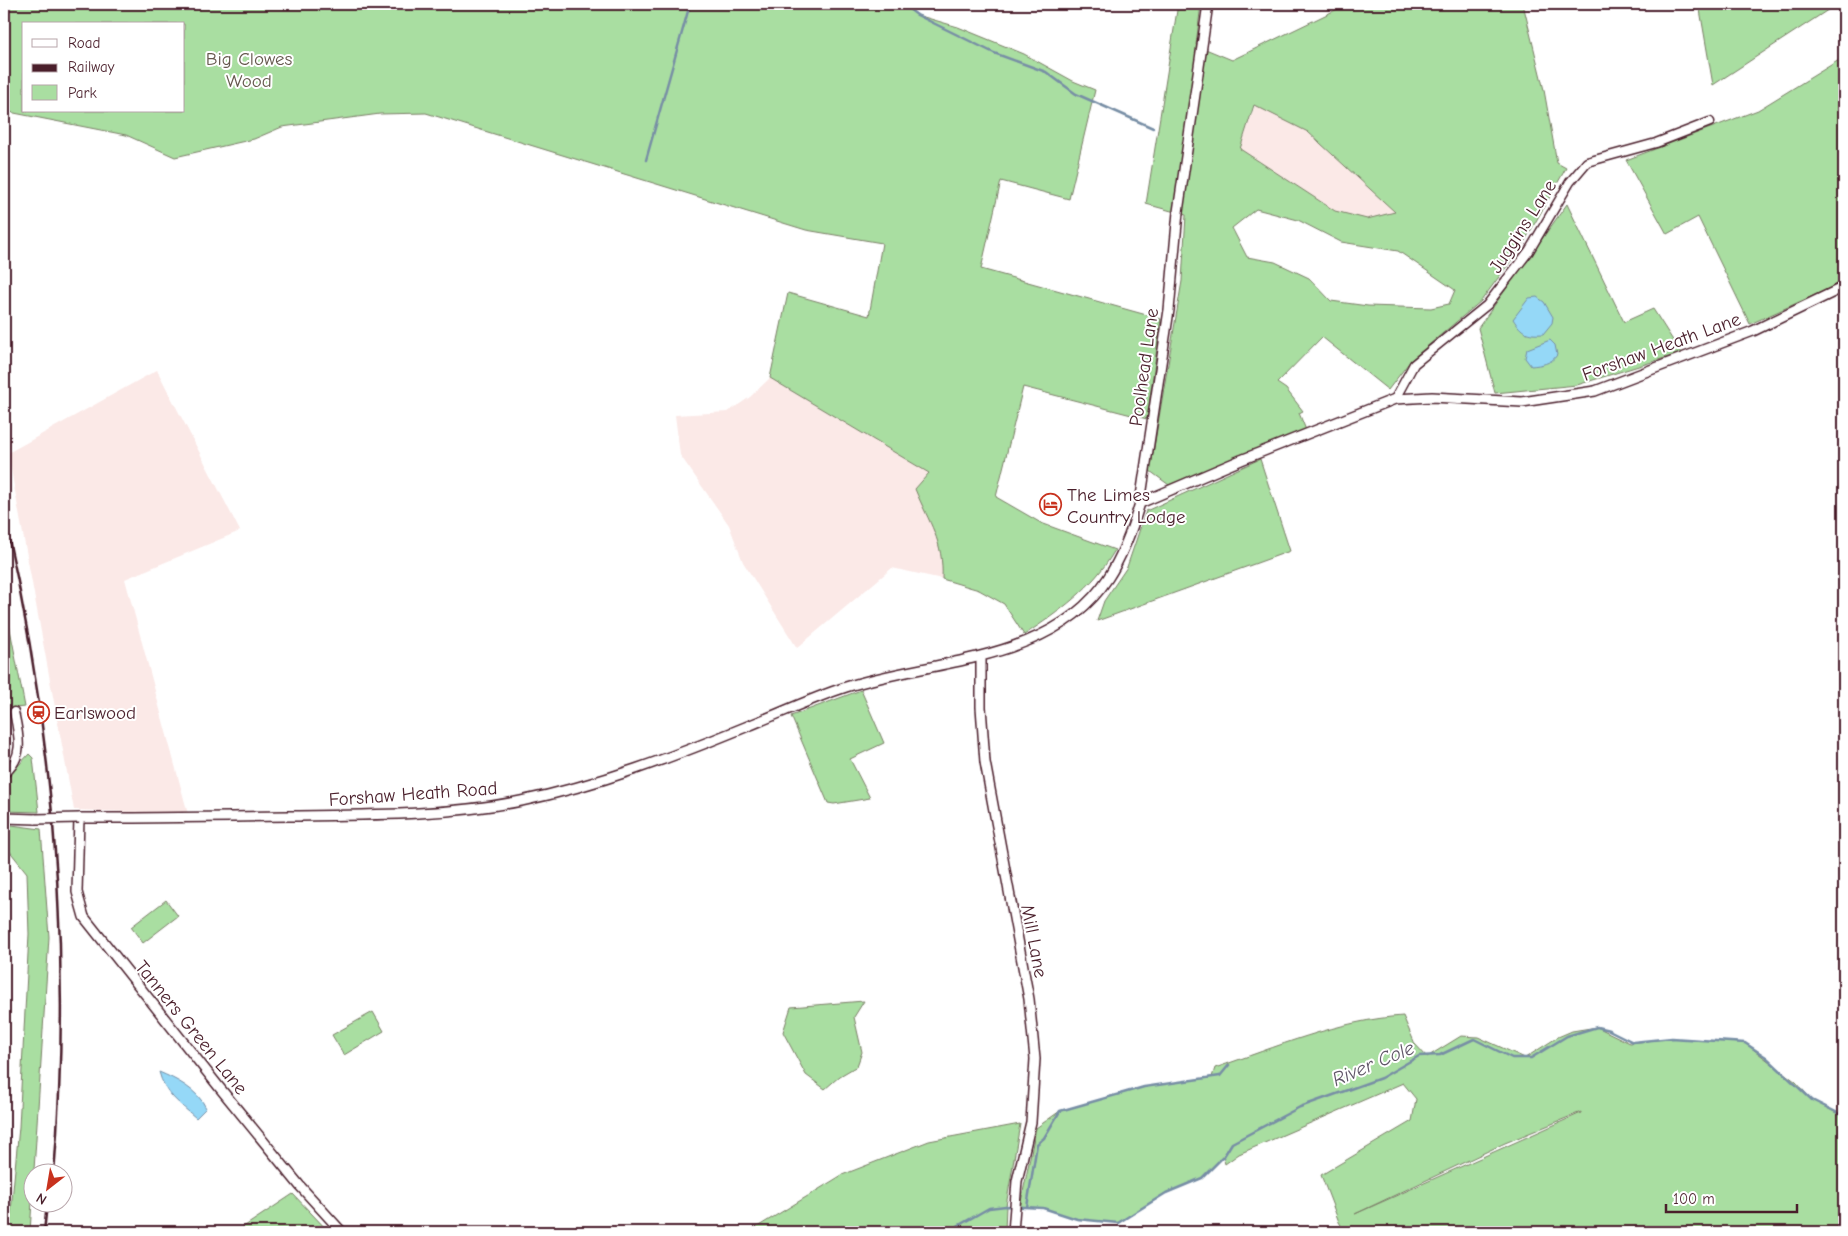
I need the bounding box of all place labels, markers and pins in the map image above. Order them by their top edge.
place label: The Limes Country Lodge [1067,484,1186,528]
hotel icon: The Limes Country Lodge [1039,493,1063,517]
station icon: Earlswood [26,700,50,724]
place label: Earlswood [54,702,136,724]

